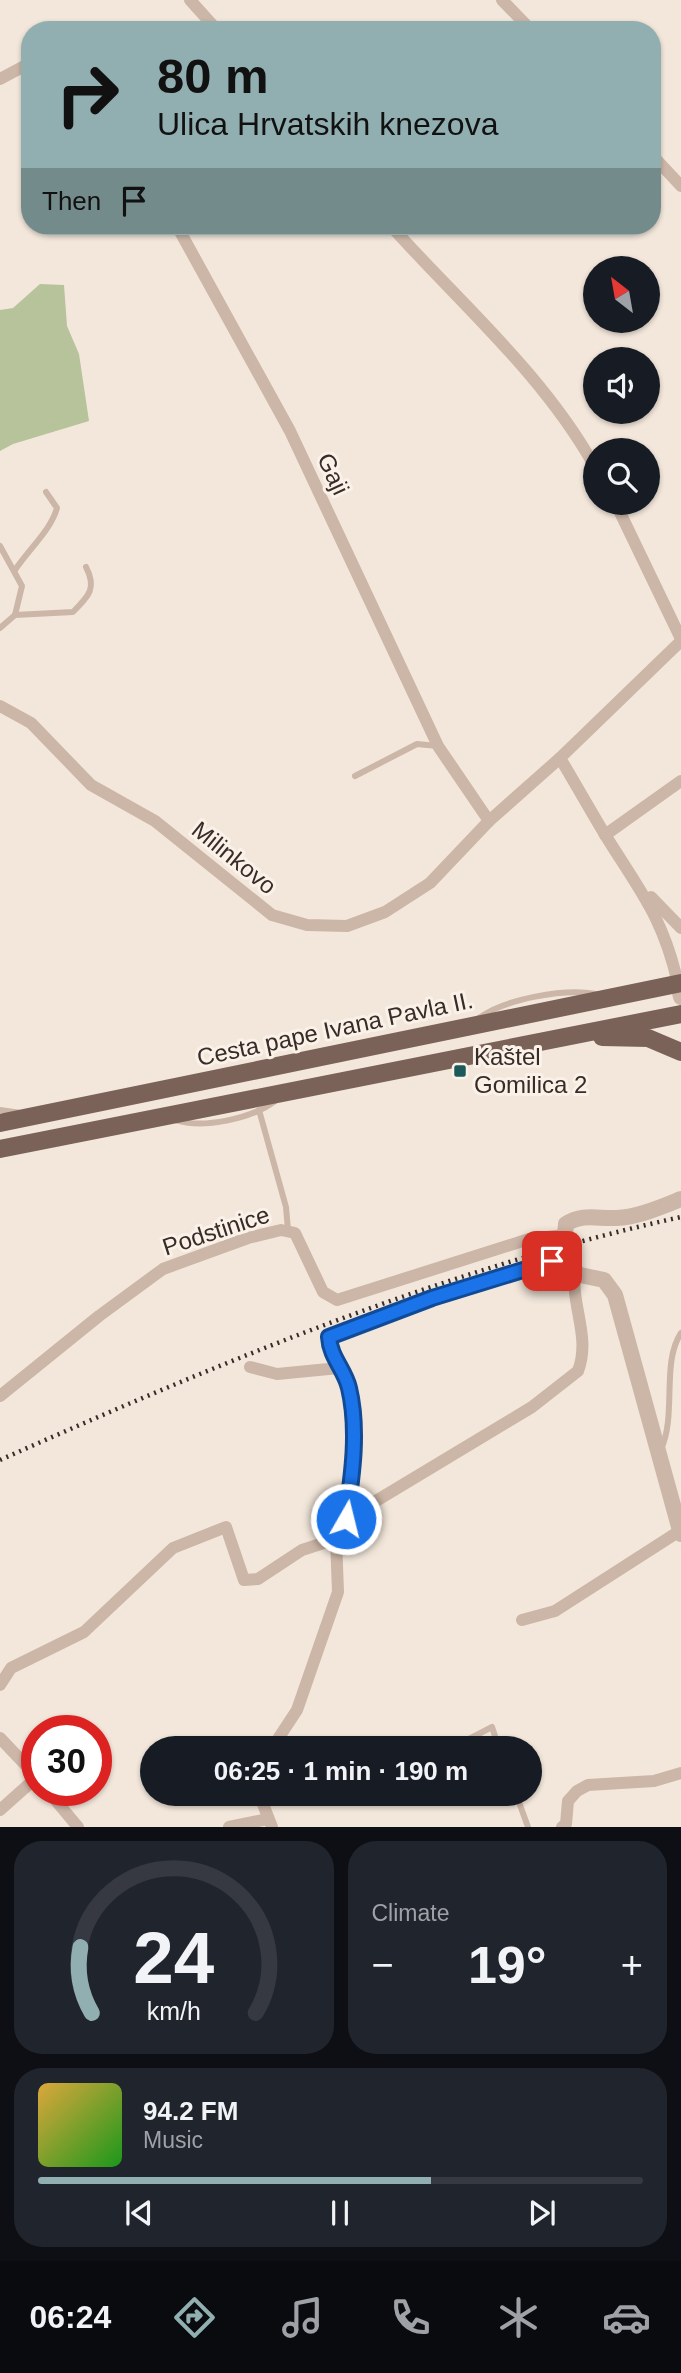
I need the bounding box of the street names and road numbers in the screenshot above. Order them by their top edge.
street label: Gaji [312,449,355,499]
street label: Milinkovo [187,816,282,900]
street label: Cesta pape Ivana Pavla II. [194,986,475,1071]
street label: Podstinice [159,1201,273,1260]

